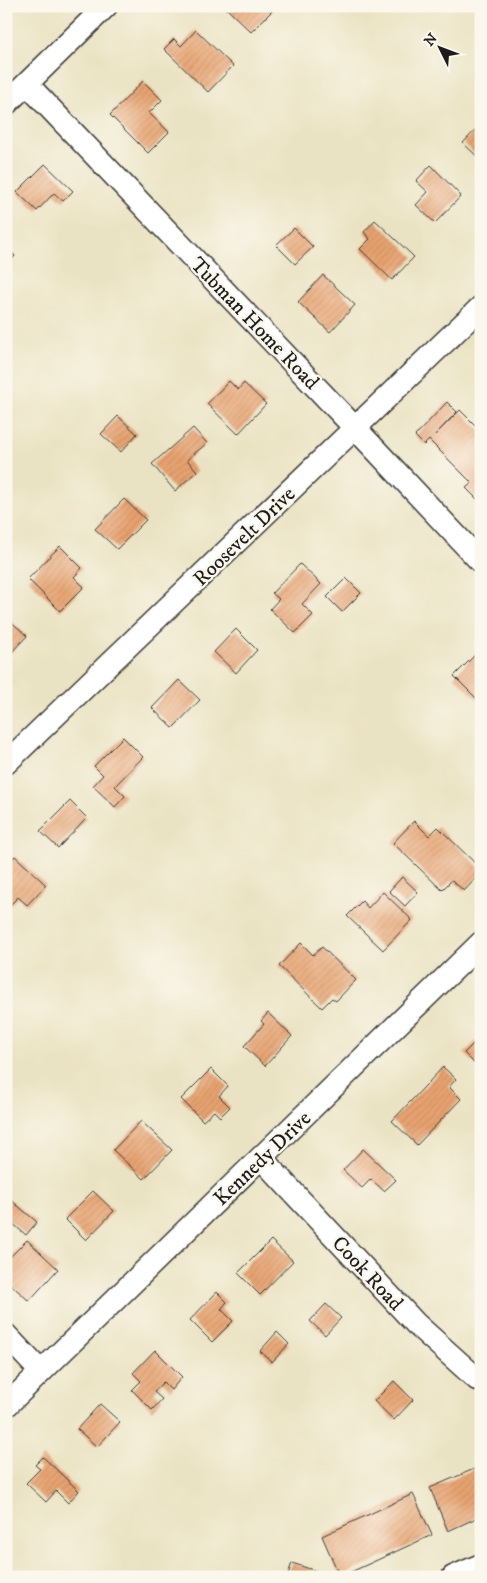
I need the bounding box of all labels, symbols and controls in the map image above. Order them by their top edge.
north arrow [414,22,464,72]
text: N [421,29,442,50]
street label: Tubman Home Road [184,252,325,396]
street label: Roosevelt Drive [188,481,301,592]
street label: Kennedy Drive [209,1106,317,1212]
street label: Cook Road [326,1231,409,1317]

